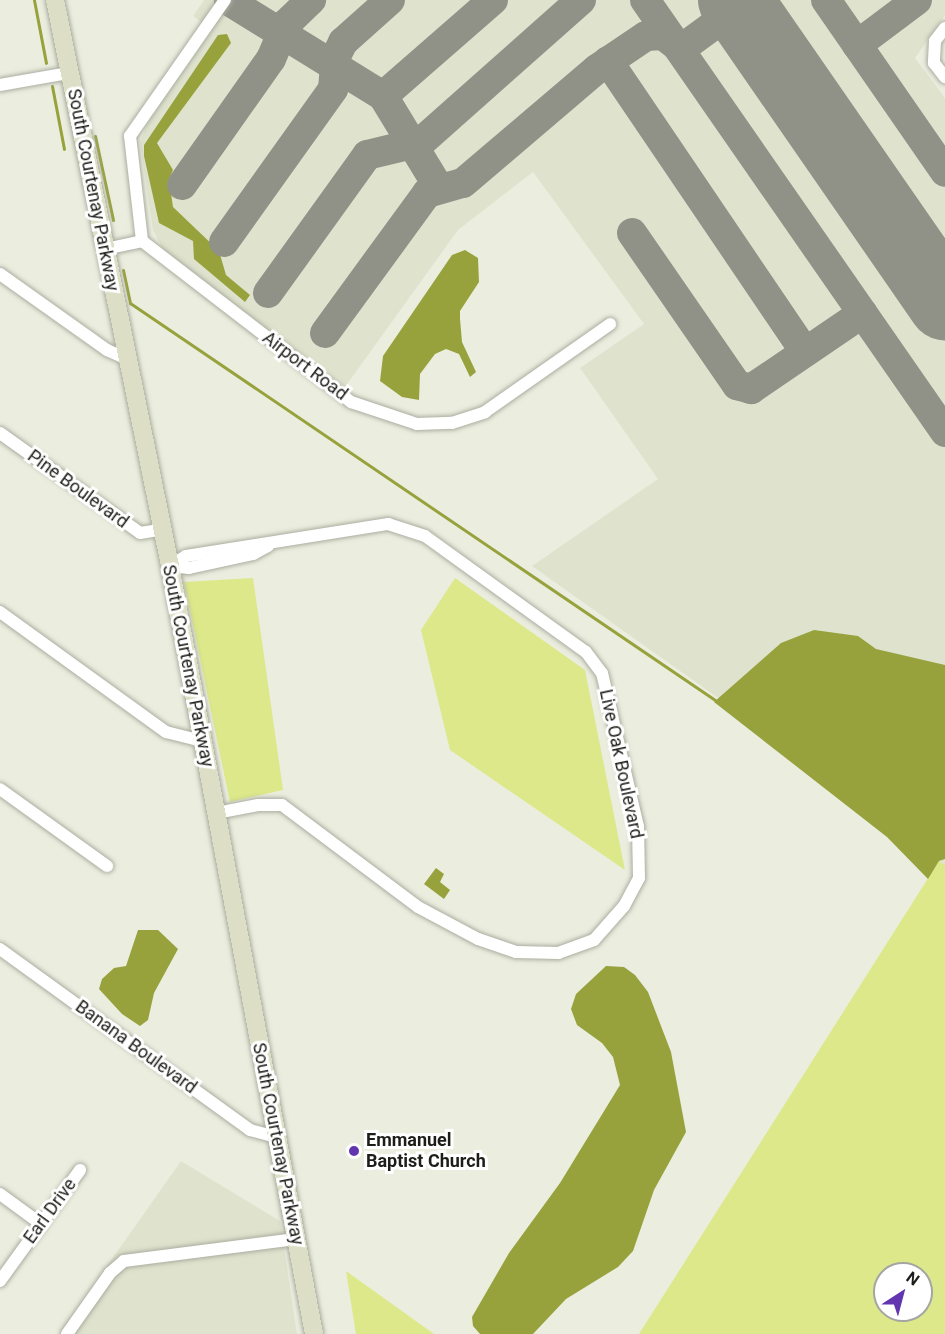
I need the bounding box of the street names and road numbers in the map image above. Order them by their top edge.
street label: South Courtenay Parkway [63,87,123,293]
street label: Airport Road [258,327,352,405]
street label: Pine Boulevard [23,445,133,533]
street label: South Courtenay Parkway [158,563,218,769]
street label: Live Oak Boulevard [595,687,647,841]
street label: Banana Boulevard [71,996,201,1098]
street label: South Courtenay Parkway [248,1041,308,1247]
street label: Earl Drive [19,1174,81,1248]

